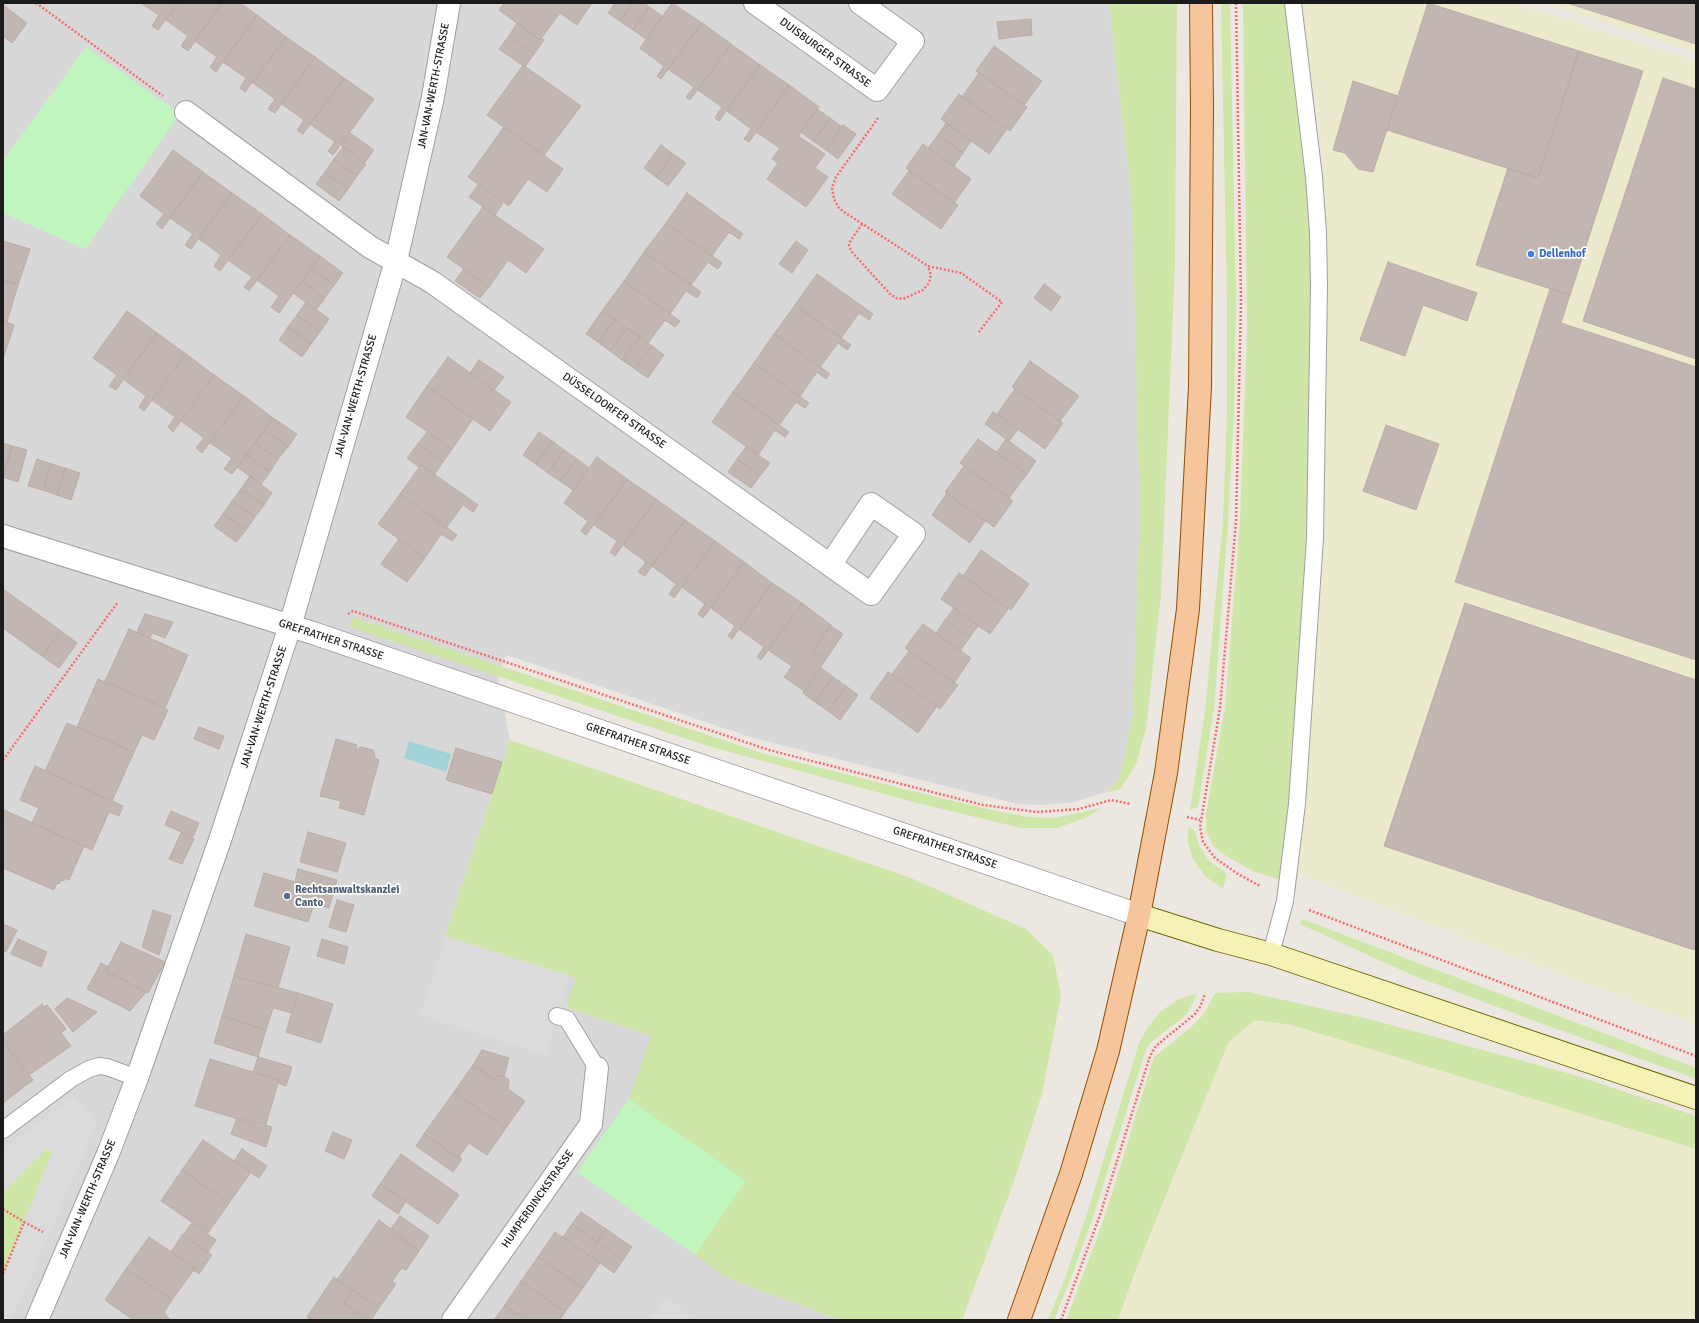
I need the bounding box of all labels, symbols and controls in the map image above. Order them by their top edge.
street label: DUISBURGER STRASSE [777,15,873,91]
street label: JAN-VAN-WERTH-STRASSE [415,22,453,150]
place label: Dellenhof [1539,247,1586,261]
marker: Dellenhof [1526,249,1536,259]
street label: JAN-VAN-WERTH-STRASSE [332,333,380,459]
street label: DÜSSELDORFER STRASSE [560,370,668,452]
street label: GREFRATHER STRASSE [277,617,385,663]
street label: JAN-VAN-WERTH-STRASSE [238,644,290,770]
street label: GREFRATHER STRASSE [584,720,692,768]
street label: GREFRATHER STRASSE [891,824,999,872]
place label: Rechtsanwaltskanzlei Canto [295,883,399,909]
marker: Rechtsanwaltskanzlei Canto [282,891,292,901]
street label: JAN-VAN-WERTH-STRASSE [57,1138,119,1260]
street label: HUMPERDINCKSTRASSE [499,1147,577,1251]

